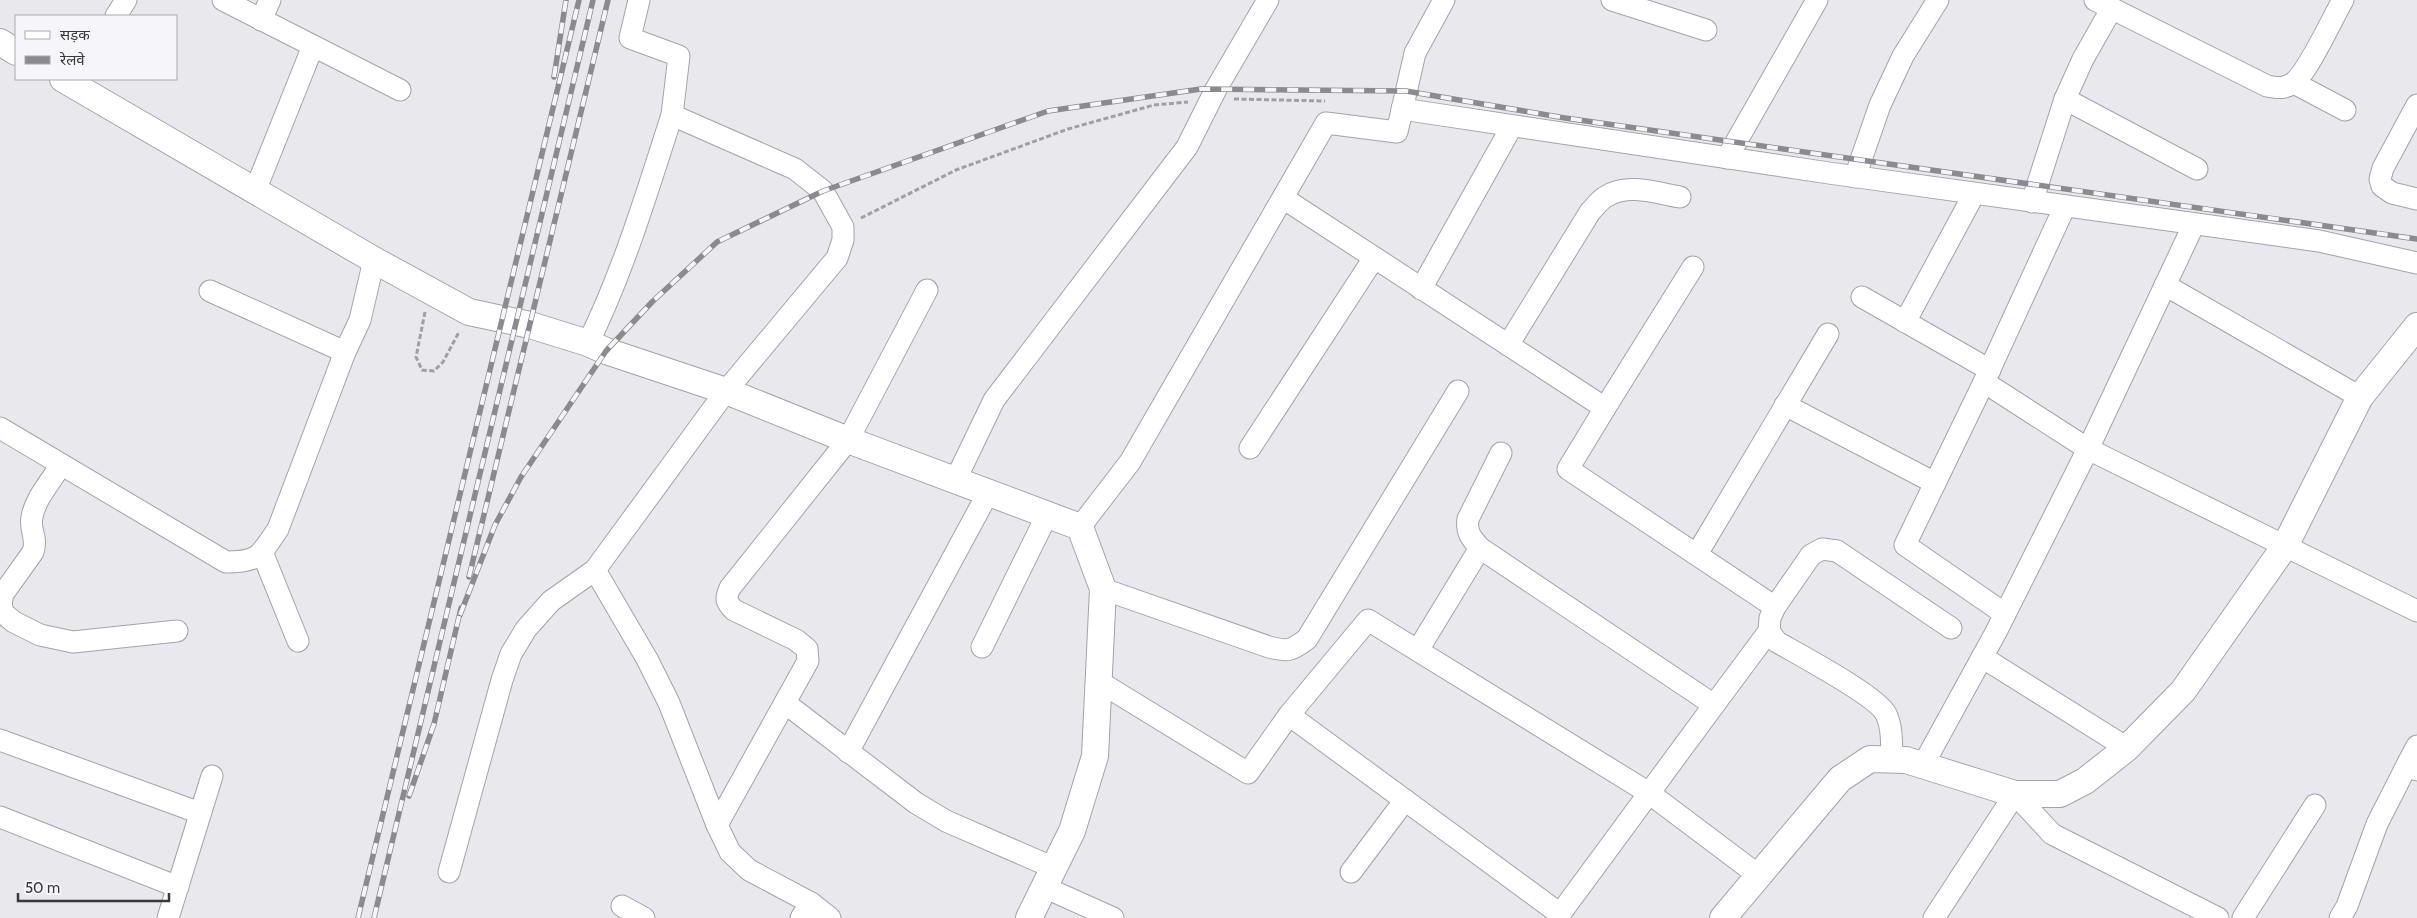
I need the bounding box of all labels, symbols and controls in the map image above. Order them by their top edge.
legend [15,15,178,80]
text: सड़क [60,26,90,44]
text: रेलवे [59,51,85,69]
scale bar [18,870,169,902]
text: 50 m [25,879,60,897]

